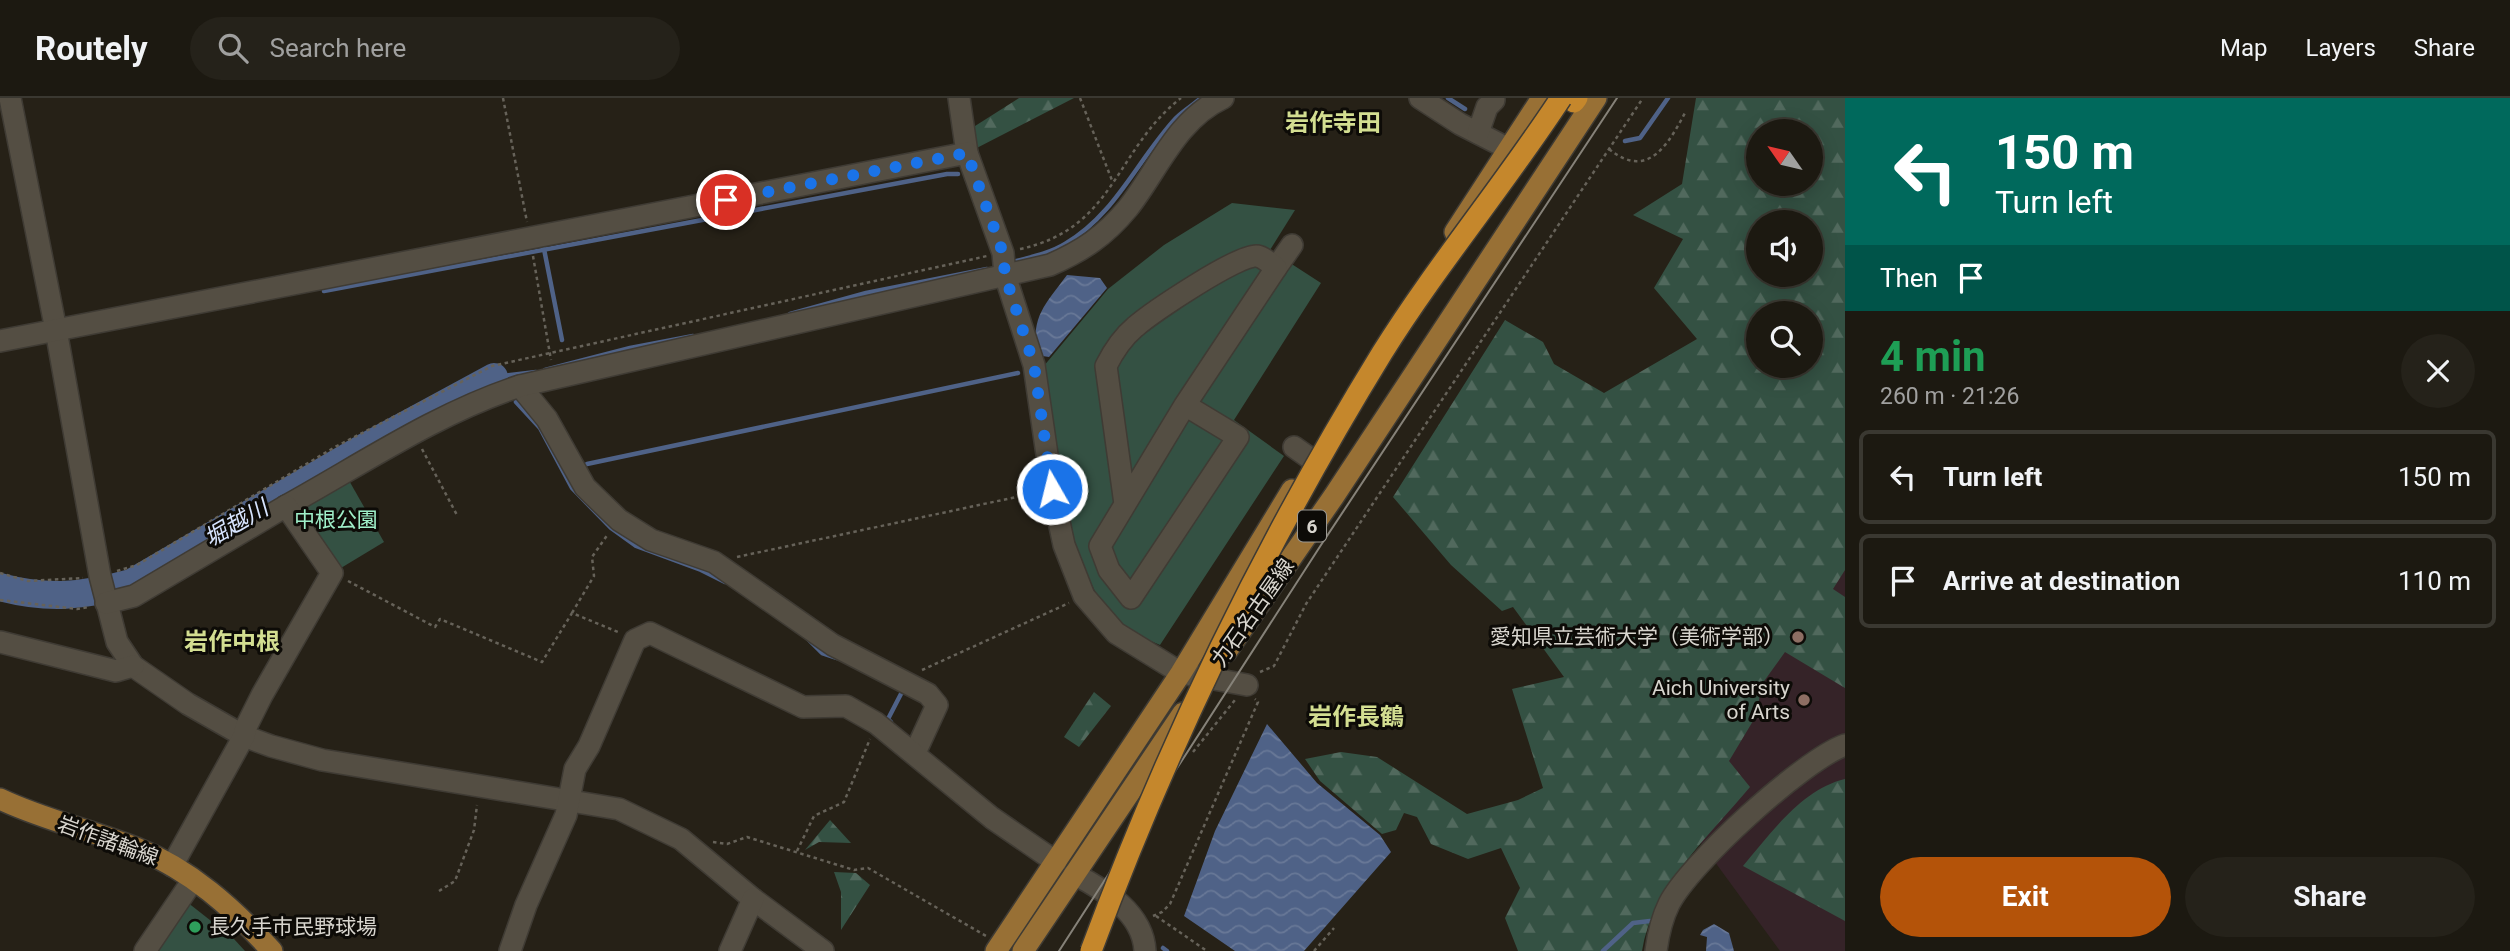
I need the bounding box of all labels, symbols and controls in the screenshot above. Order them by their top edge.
search box [190,17,680,80]
text: Routely [35,29,148,68]
icon: search [214,29,252,67]
text: Search here [270,33,406,63]
text: Map [2220,34,2268,62]
text: Layers [2306,34,2376,62]
text: Share [2414,34,2475,62]
district label: 岩作寺田 [1285,109,1381,137]
north arrow [1746,119,1824,196]
map controls [1746,119,1823,378]
text: 150 m [1995,124,2134,181]
icon: left [1880,126,1971,217]
pin [696,170,756,230]
icon: arrive [707,181,745,219]
text: Turn left [1995,183,2113,221]
button: sound [1746,210,1823,287]
icon: arrive [1952,259,1990,297]
text: Then [1880,263,1938,293]
button: search [1746,301,1823,378]
text: 4 min [1880,332,1986,381]
button: close [2401,334,2475,408]
text: 260 m · 21:26 [1880,383,2019,410]
position arrow [1015,452,1089,526]
icon: left [1884,458,1922,496]
text: Turn left [1943,462,2042,492]
text: 150 m [2398,462,2471,492]
water label: 堀越川 [200,493,275,552]
park label: 中根公園 [294,508,378,532]
road number: 6 [1298,510,1326,542]
street label: 力石名古屋線 [1207,555,1299,671]
icon: arrive [1884,562,1922,600]
text: Arrive at destination [1943,566,2180,596]
text: 110 m [2398,566,2471,596]
place label: 愛知県立芸術大学（美術学部） [1490,625,1784,649]
district label: 岩作中根 [184,628,280,656]
marker: 愛知県立芸術大学（美術学部） [1790,629,1806,645]
place label: Aich University of Arts [1652,676,1790,724]
marker: Aich University of Arts [1796,692,1812,708]
district label: 岩作長鶴 [1308,703,1404,731]
street label: 岩作諸輪線 [55,812,161,870]
button: Exit [1880,857,2171,937]
button: Share [2185,857,2475,937]
place label: 長久手市民野球場 [209,915,377,939]
marker: 長久手市民野球場 [187,919,203,935]

